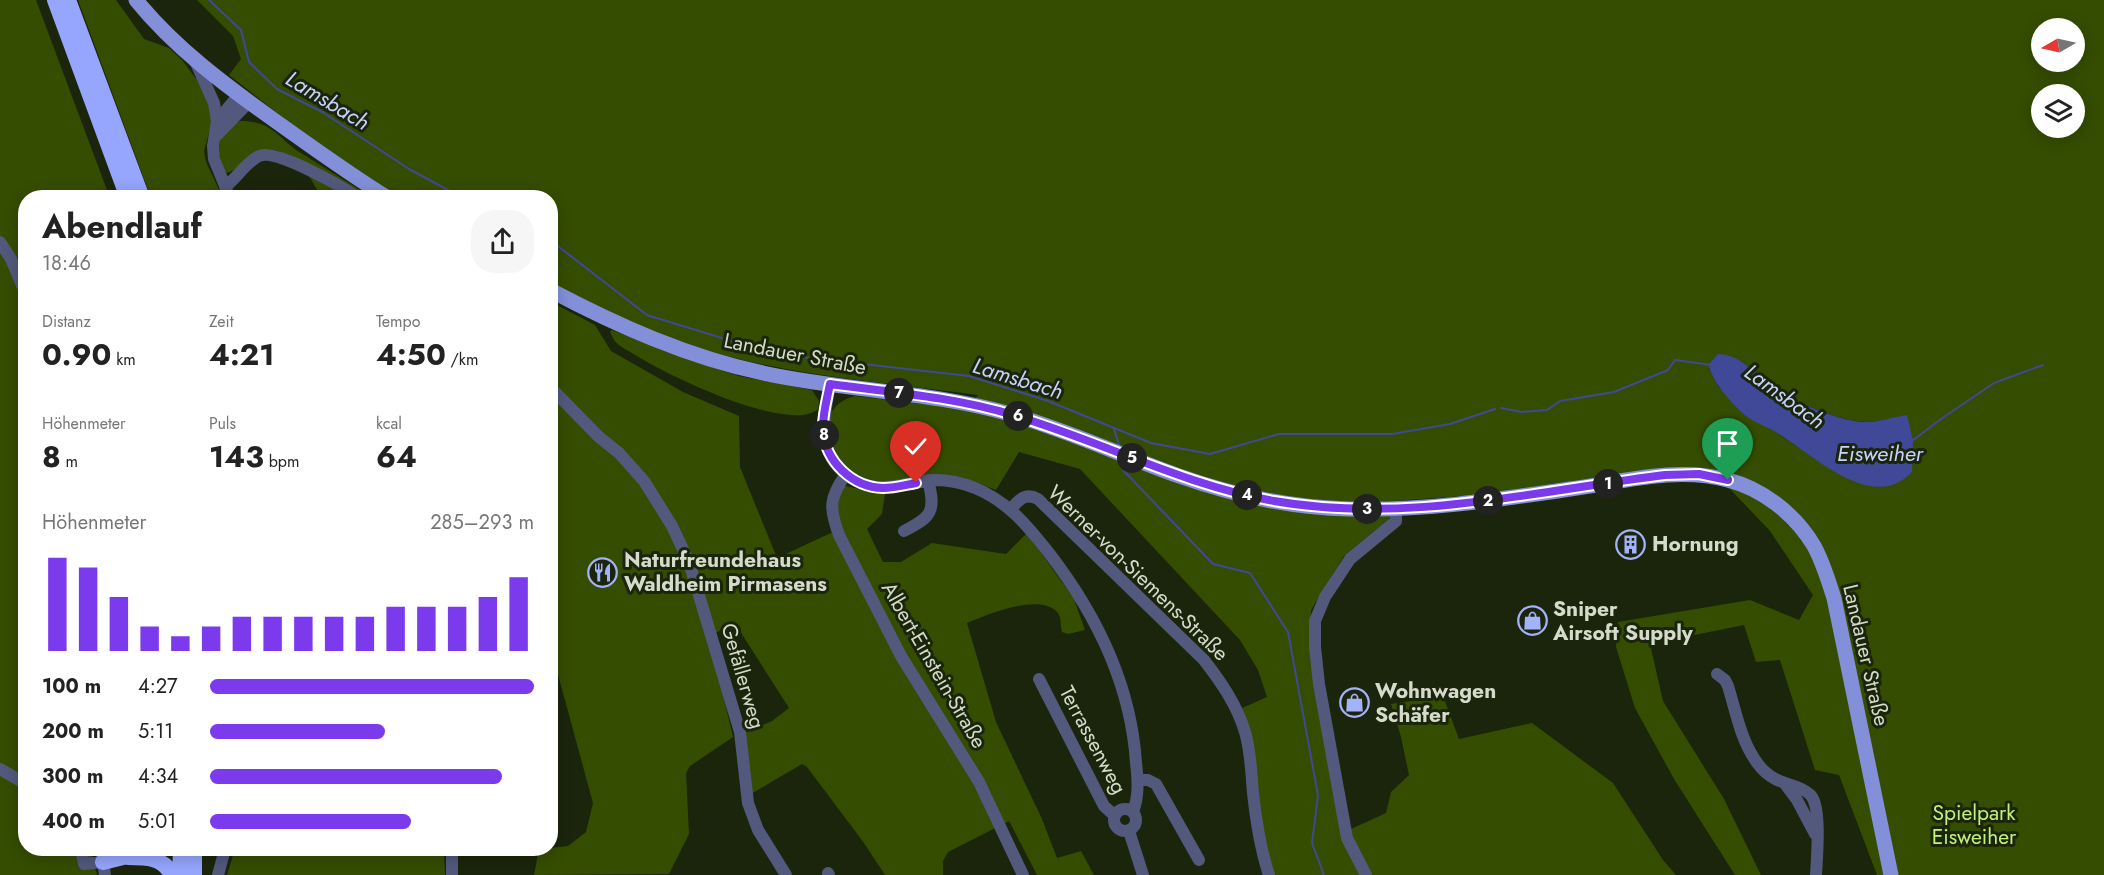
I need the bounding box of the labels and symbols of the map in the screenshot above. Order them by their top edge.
north arrow [2031,18,2085,72]
water label: Lamsbach [280,62,376,138]
street label: Landauer Straße [721,325,869,383]
water label: Lamsbach [969,349,1067,407]
water label: Lamsbach [1738,356,1832,436]
pin: 7 [884,378,914,408]
pin: 6 [1003,401,1033,431]
pin [1702,418,1753,480]
pin: 8 [809,420,839,450]
pin [890,421,941,483]
water label: Eisweiher [1837,437,1925,469]
pin: 5 [1117,443,1147,473]
pin: 1 [1593,469,1623,499]
street label: Werner-von-Siemens-Straße [1041,478,1236,668]
pin: 4 [1232,480,1262,510]
pin: 2 [1473,486,1503,516]
pin: 3 [1352,494,1382,524]
building icon: Hornung [1615,528,1647,560]
place label: Hornung [1652,529,1739,559]
place label: Naturfreundehaus Waldheim Pirmasens [624,545,827,599]
restaurant icon: Naturfreundehaus Waldheim Pirmasens [587,556,619,588]
street label: Albert-Einstein-Straße [874,576,994,754]
street label: Landauer Straße [1835,581,1897,729]
place label: Sniper Airsoft Supply [1552,594,1694,648]
shop icon: Sniper Airsoft Supply [1516,605,1548,637]
street label: Gefällerweg [714,620,772,732]
place label: Wohnwagen Schäfer [1375,676,1496,730]
street label: Terrassenweg [1052,681,1134,799]
shop icon: Wohnwagen Schäfer [1338,687,1370,719]
park label: Spielpark Eisweiher [1932,798,2017,852]

